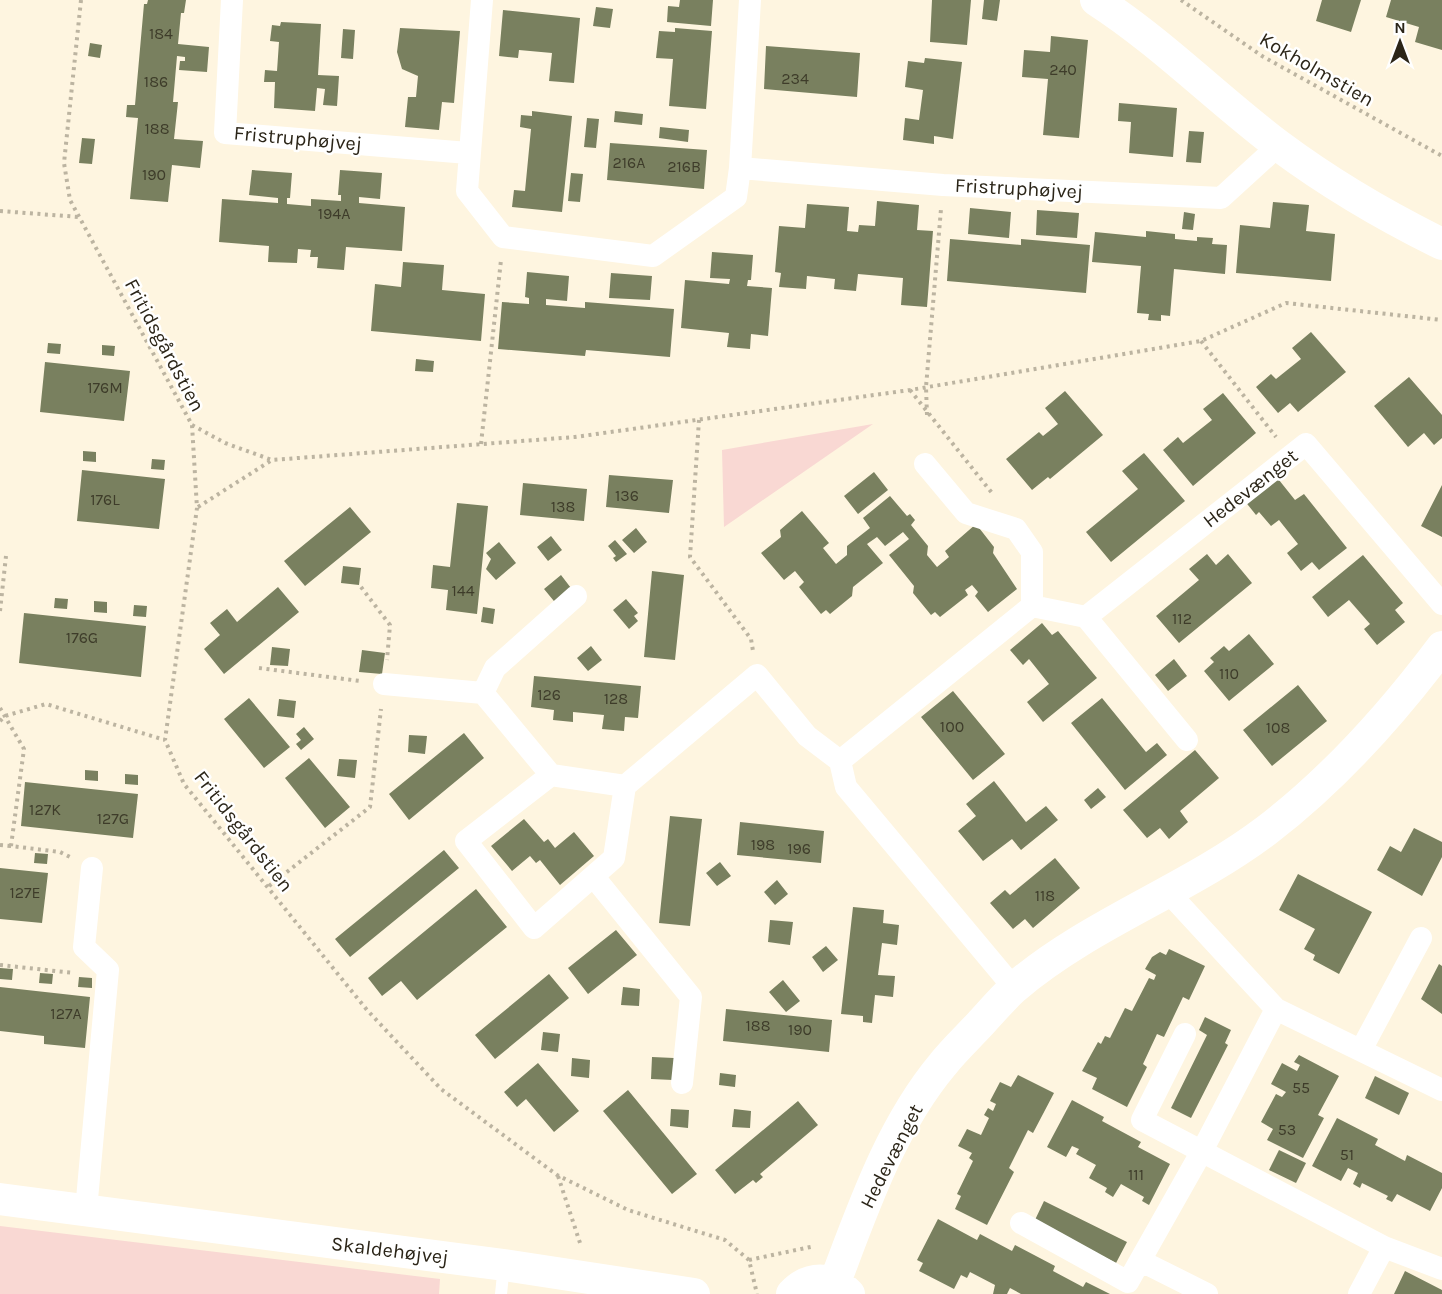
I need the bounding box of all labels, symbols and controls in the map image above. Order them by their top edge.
north arrow [1370,12,1430,72]
text: N [1394,18,1406,37]
house number: 184 [149,24,173,43]
street label: Kokholmstien [1256,27,1378,111]
house number: 240 [1049,60,1077,79]
house number: 234 [781,69,809,88]
house number: 186 [144,72,168,91]
house number: 188 [145,119,169,138]
street label: Fristruphøjvej [233,121,363,156]
house number: 216A [613,153,645,172]
house number: 216B [667,157,701,176]
house number: 190 [142,165,166,184]
street label: Fristruphøjvej [954,174,1084,203]
house number: 194A [318,204,350,223]
street label: Fritidsgårdstien [120,275,209,416]
house number: 176M [87,378,123,397]
street label: Hedevænget [1198,444,1303,533]
house number: 136 [615,486,639,505]
house number: 176L [90,490,120,509]
house number: 138 [551,497,575,516]
house number: 144 [451,581,475,600]
house number: 112 [1172,609,1192,628]
house number: 176G [66,628,98,647]
house number: 110 [1219,664,1239,683]
house number: 126 [537,685,561,704]
house number: 128 [604,689,628,708]
house number: 100 [940,717,964,736]
house number: 108 [1266,718,1290,737]
street label: Fritidsgårdstien [189,766,298,896]
house number: 127K [29,800,61,819]
house number: 127G [97,809,129,828]
house number: 198 [751,835,775,854]
house number: 196 [787,839,811,858]
house number: 127E [9,883,41,902]
house number: 118 [1035,886,1055,905]
house number: 127A [50,1004,82,1023]
house number: 188 [746,1016,770,1035]
house number: 190 [788,1020,812,1039]
house number: 55 [1292,1078,1310,1097]
street label: Hedevænget [855,1100,928,1212]
house number: 53 [1278,1120,1296,1139]
house number: 51 [1340,1145,1354,1164]
house number: 111 [1128,1165,1144,1184]
street label: Skaldehøjvej [330,1232,450,1269]

